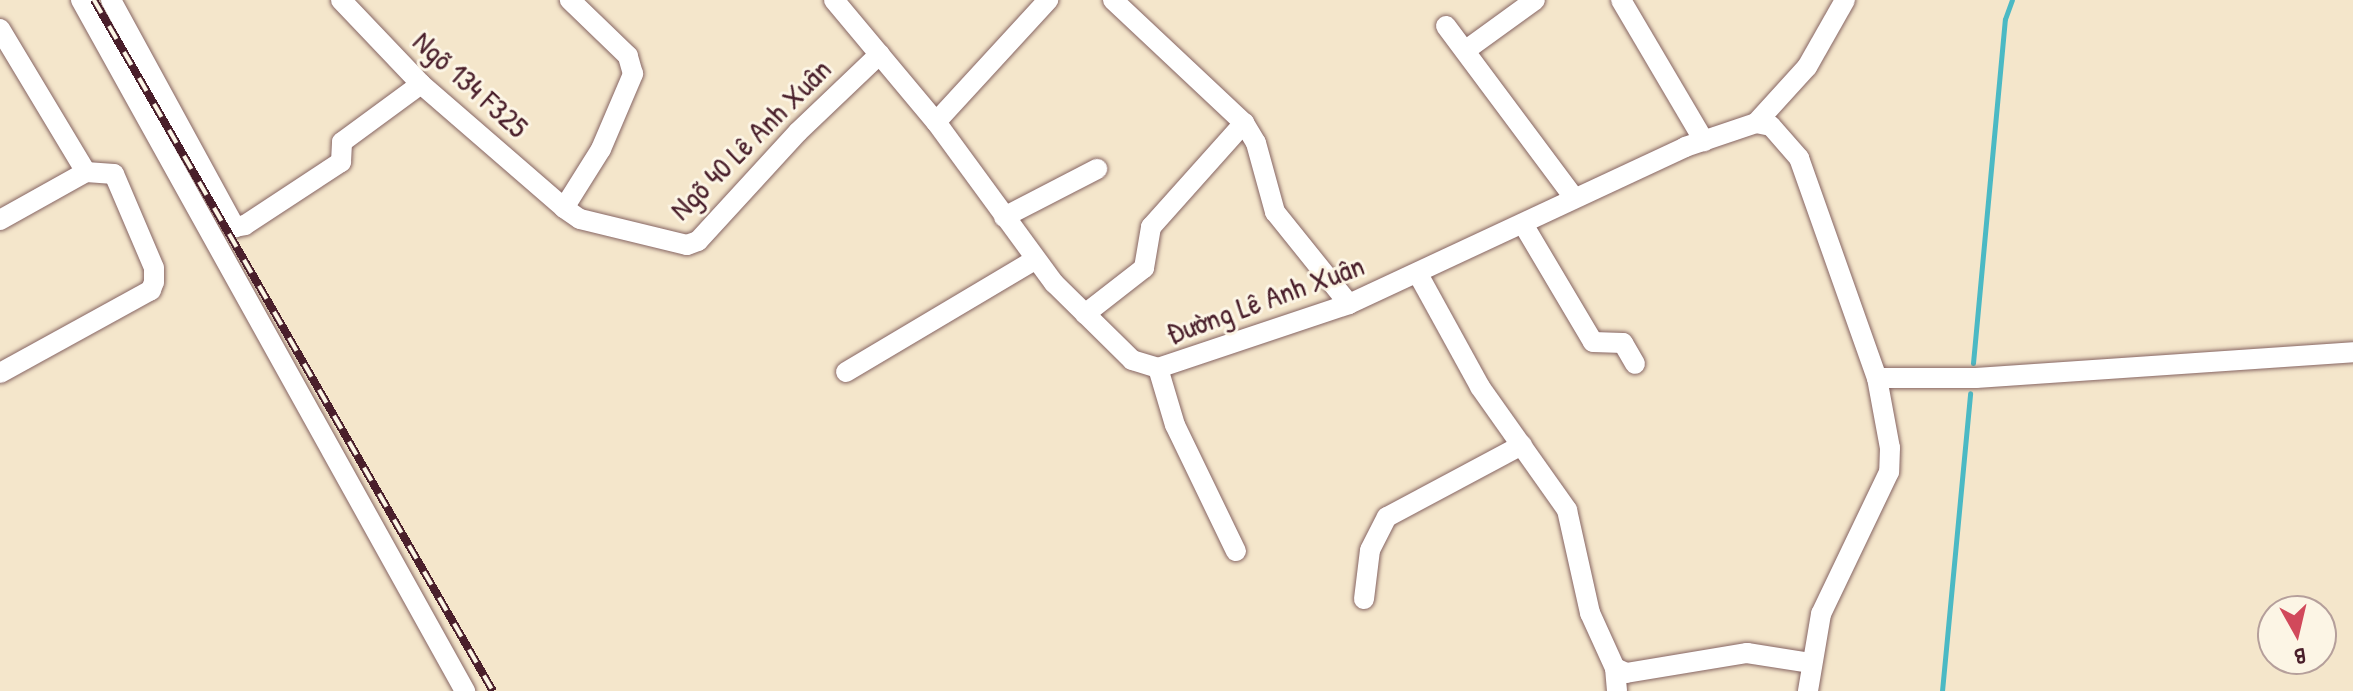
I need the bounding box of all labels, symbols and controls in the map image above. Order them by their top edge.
street label: Ngõ 134 F325 [406,23,536,145]
street label: Ngõ 40 Lê Anh Xuân [662,51,838,227]
street label: Đường Lê Anh Xuân [1161,247,1369,351]
north arrow [2257,595,2337,675]
text: B [2292,641,2308,672]

